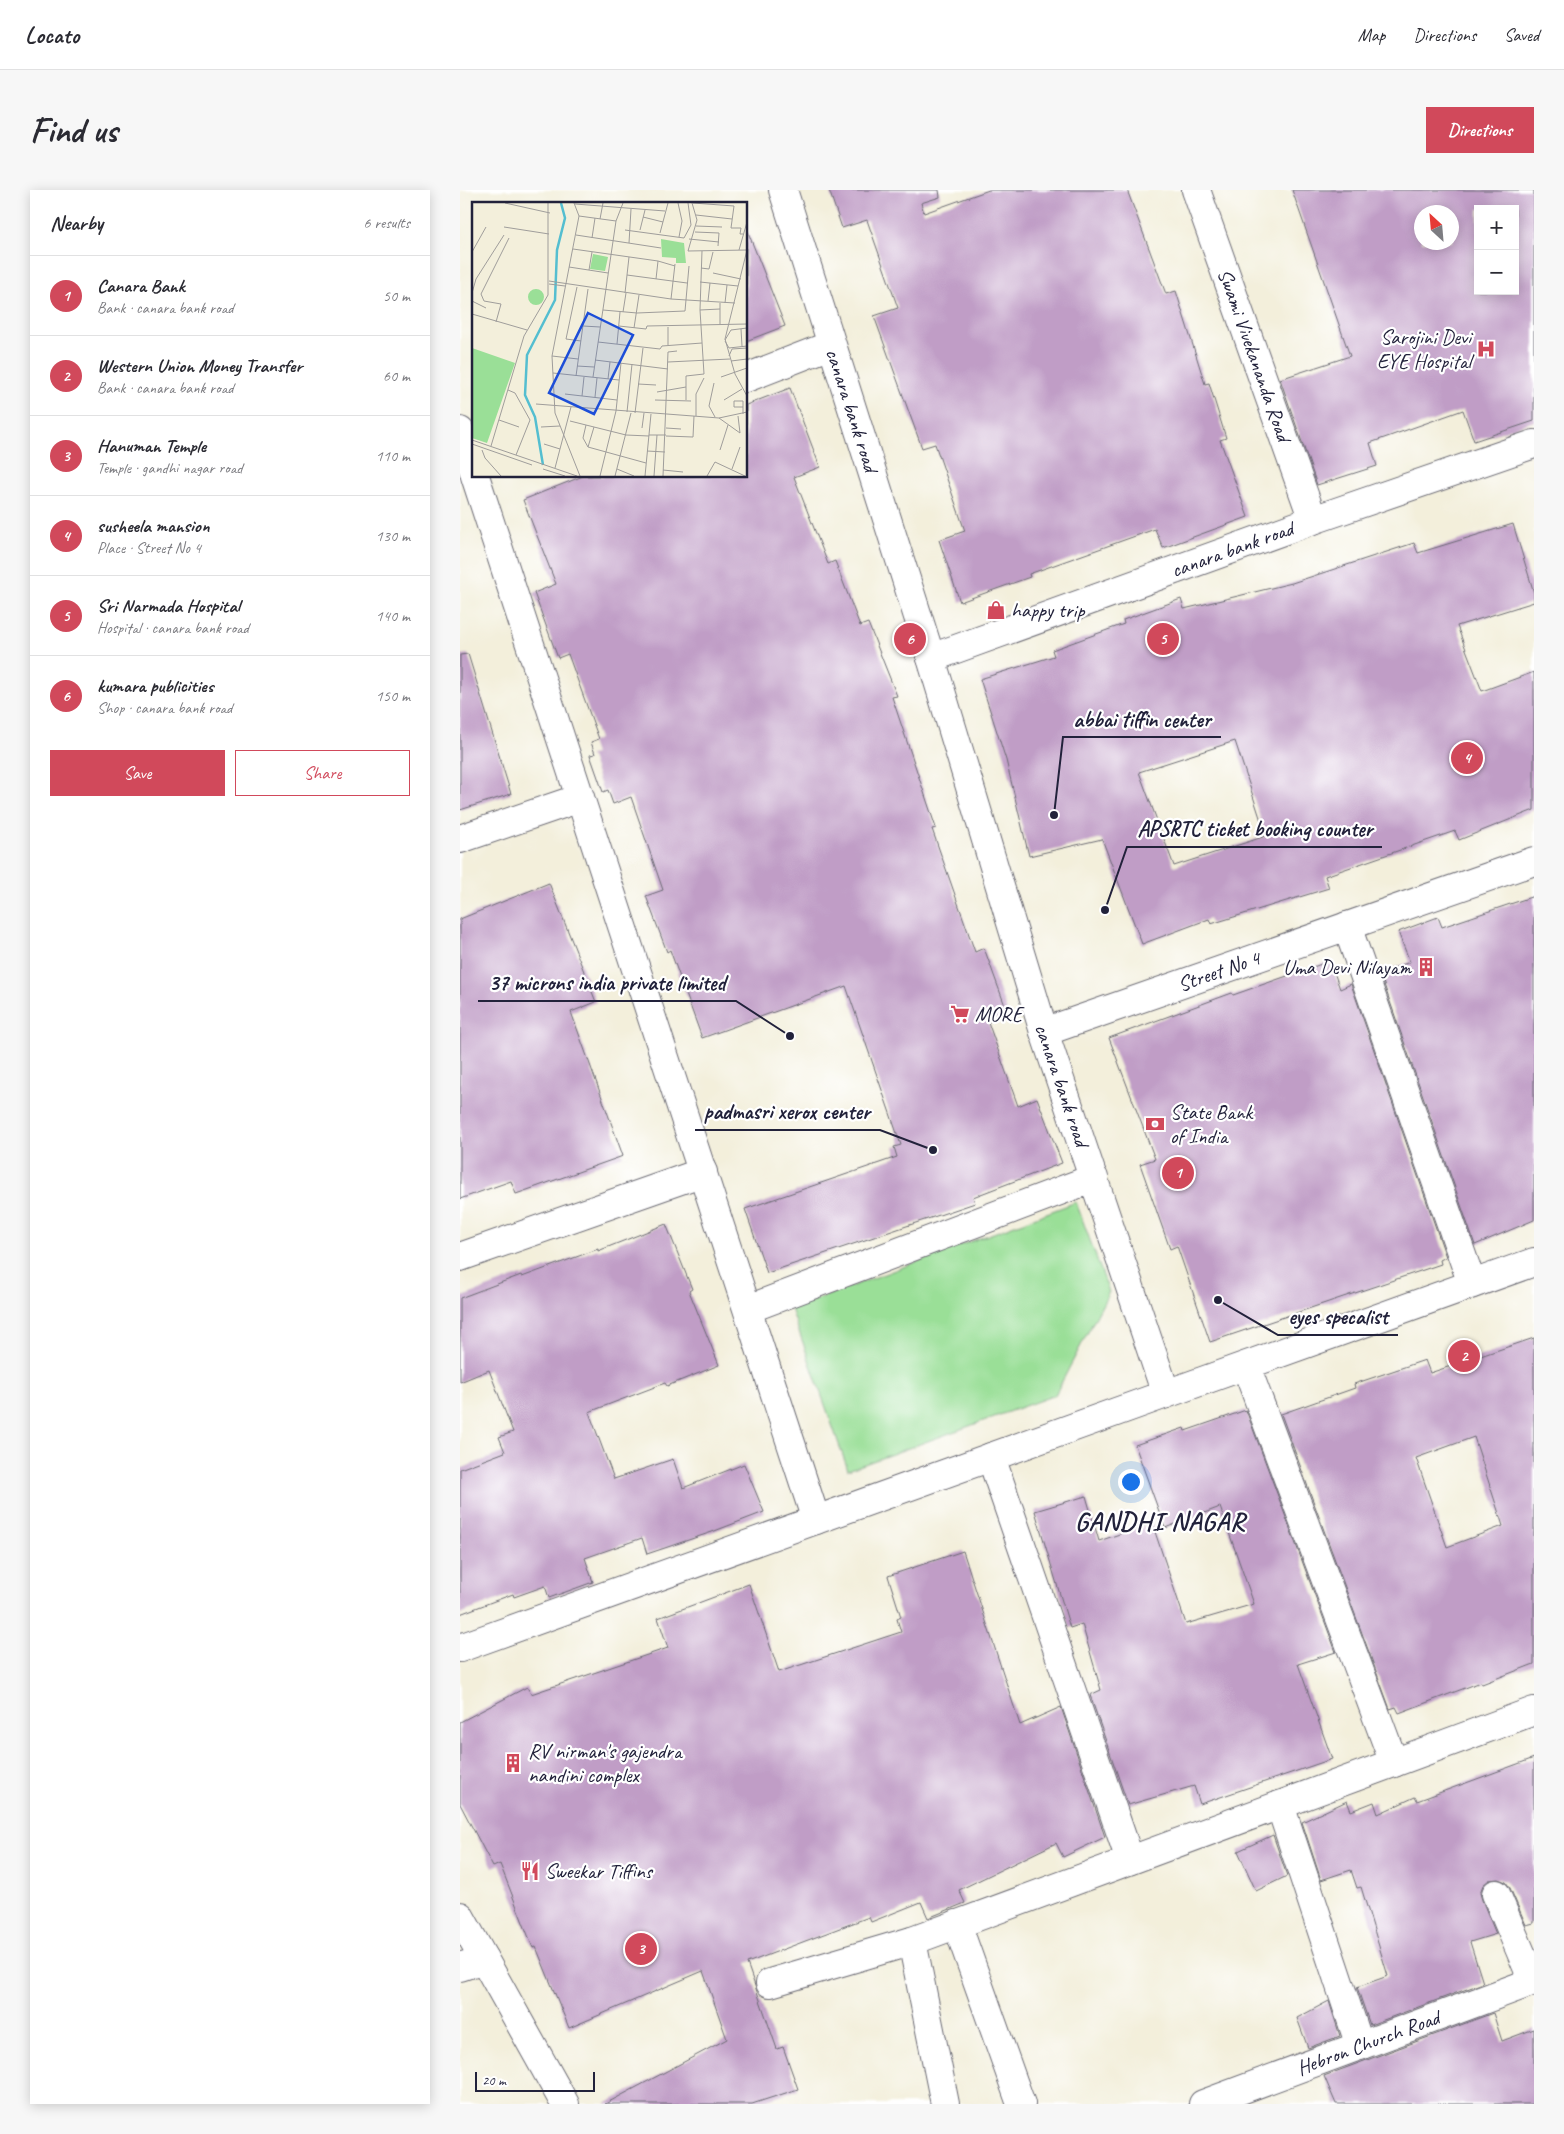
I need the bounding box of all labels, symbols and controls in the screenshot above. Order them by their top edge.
text: Locato [25,20,79,50]
text: Map [1358,24,1385,46]
text: Directions [1413,24,1476,46]
text: Saved [1504,24,1539,46]
button: Directions [1426,107,1534,153]
text: Find us [30,108,117,153]
inset map [472,202,748,478]
north arrow [1414,205,1459,250]
map controls [1474,205,1519,295]
button: + [1474,205,1519,250]
text: Nearby [50,210,103,236]
text: 6 results [363,213,410,233]
button: − [1474,250,1519,295]
street label: Swami Vivekananda Road [1212,265,1298,448]
text: Canara Bank [97,274,185,298]
text: 1 [62,286,70,306]
text: 50 m [383,286,410,306]
text: Bank · canara bank road [97,298,234,318]
place label: Sarojini Devi EYE Hospital [1377,324,1474,374]
hospital icon: Sarojini Devi EYE Hospital [1475,338,1497,360]
street label: canara bank road [820,345,885,478]
text: Western Union Money Transfer [97,354,302,378]
text: 2 [62,366,70,386]
text: 60 m [383,366,410,386]
text: Bank · canara bank road [97,378,234,398]
text: Hanuman Temple [97,434,206,458]
text: 3 [62,446,70,466]
text: 110 m [376,446,410,466]
text: Temple · gandhi nagar road [97,458,243,478]
text: susheela mansion [97,514,209,538]
street label: canara bank road [1167,514,1300,583]
text: 4 [62,526,70,546]
text: 130 m [376,526,410,546]
text: Place · Street No 4 [97,538,201,558]
text: Sri Narmada Hospital [97,594,240,618]
place label: happy trip [1011,597,1085,623]
shop icon: happy trip [985,599,1007,621]
text: 5 [63,606,69,626]
text: 140 m [376,606,410,626]
text: Hospital · canara bank road [97,618,249,638]
pin: 6 [894,620,926,658]
pin: 5 [1147,620,1179,658]
text: kumara publicities [97,674,213,698]
text: 6 [62,686,70,706]
text: 150 m [376,686,410,706]
text: Shop · canara bank road [97,698,232,718]
callout: abbai tiffin center [1063,700,1221,737]
text: abbai tiffin center [1073,706,1213,734]
pin: 4 [1451,739,1483,777]
button: Save [50,750,225,796]
button: Share [235,750,410,796]
callout: APSRTC ticket booking counter [1127,810,1382,847]
text: APSRTC ticket booking counter [1138,815,1375,843]
street label: Street No 4 [1174,944,1266,997]
place label: Uma Devi Nilayam [1283,954,1412,980]
building icon: Uma Devi Nilayam [1415,956,1437,978]
callout: 37 microns india private limited [478,964,736,1001]
text: 37 microns india private limited [489,969,729,997]
place label: MORE [975,1001,1025,1027]
supermarket icon: MORE [949,1003,971,1025]
street label: canara bank road [1029,1020,1096,1153]
callout: padmasri xerox center [695,1093,880,1130]
text: padmasri xerox center [704,1098,872,1126]
place label: State Bank of India [1170,1099,1254,1149]
bank icon: State Bank of India [1144,1113,1166,1135]
pin: 1 [1162,1154,1194,1192]
callout: eyes specalist [1278,1298,1398,1335]
text: eyes specalist [1288,1303,1390,1331]
pin: 2 [1448,1337,1480,1375]
your location [1118,1469,1144,1495]
district label: GANDHI NAGAR [1075,1505,1248,1538]
place label: RV nirman's gajendra nandini complex [528,1738,684,1788]
building icon: RV nirman's gajendra nandini complex [502,1752,524,1774]
place label: Sweekar Tiffins [545,1858,654,1884]
restaurant icon: Sweekar Tiffins [519,1860,541,1882]
pin: 3 [625,1930,657,1968]
street label: Hebron Church Road [1293,2003,1446,2081]
scale bar [475,2069,595,2092]
text: 20 m [482,2072,506,2089]

